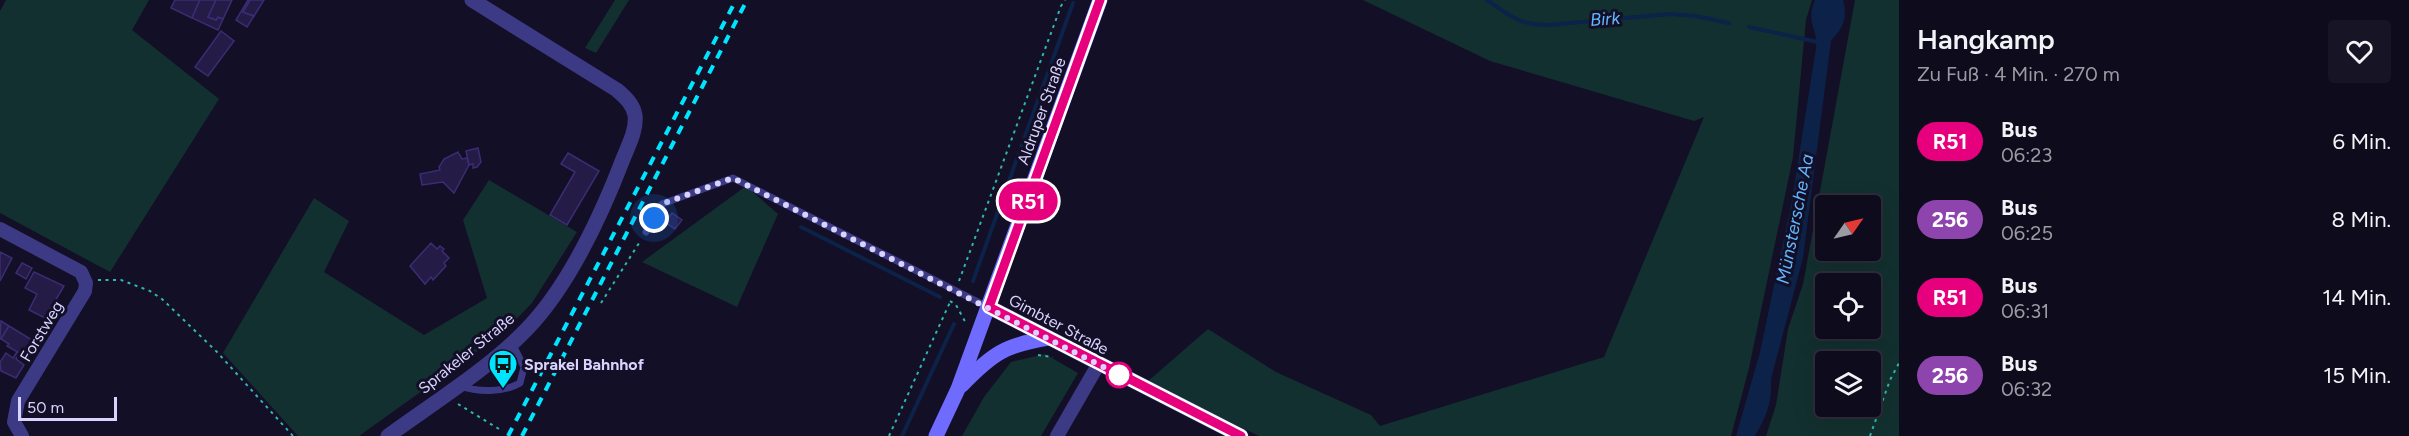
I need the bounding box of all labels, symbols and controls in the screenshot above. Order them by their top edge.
water label: Birk [1589,7,1622,31]
button: heart [2328,20,2391,83]
text: Hangkamp [1917,22,2055,56]
street label: Aldruper Straße [1013,55,1070,167]
text: Zu Fuß · 4 Min. · 270 m [1917,62,2120,86]
text: Bus [2001,116,2037,143]
text: 6 Min. [2333,128,2391,155]
text: R51 [1933,129,1967,154]
text: 06:23 [2001,143,2052,167]
water label: Münstersche Aa [1772,152,1818,286]
line badge: R51 [994,182,1062,220]
text: R51 [1011,189,1045,214]
text: Bus [2001,194,2037,221]
north arrow [1815,195,1881,261]
map controls [1815,195,1881,417]
your location [639,203,669,233]
text: 8 Min. [2331,206,2391,233]
text: 256 [1932,207,1968,232]
text: 06:25 [2001,221,2053,245]
text: Bus [2001,272,2037,299]
button: locate [1815,273,1881,339]
text: 14 Min. [2322,284,2391,311]
text: R51 [1933,285,1967,310]
street label: Gimbter Straße [1006,290,1112,359]
street label: Forstweg [16,298,67,365]
text: 06:31 [2001,299,2049,323]
street label: Sprakeler Straße [414,309,518,398]
bus stop icon: Sprakel Bahnhof [487,348,519,390]
text: Bus [2001,350,2037,377]
button: layers [1815,351,1881,417]
place label: Sprakel Bahnhof [524,355,645,374]
unlabelled marker [1106,362,1132,388]
text: 15 Min. [2323,362,2391,389]
text: 256 [1932,363,1968,388]
text: 06:32 [2001,377,2052,401]
scale bar [18,394,117,422]
text: 50 m [27,398,64,417]

